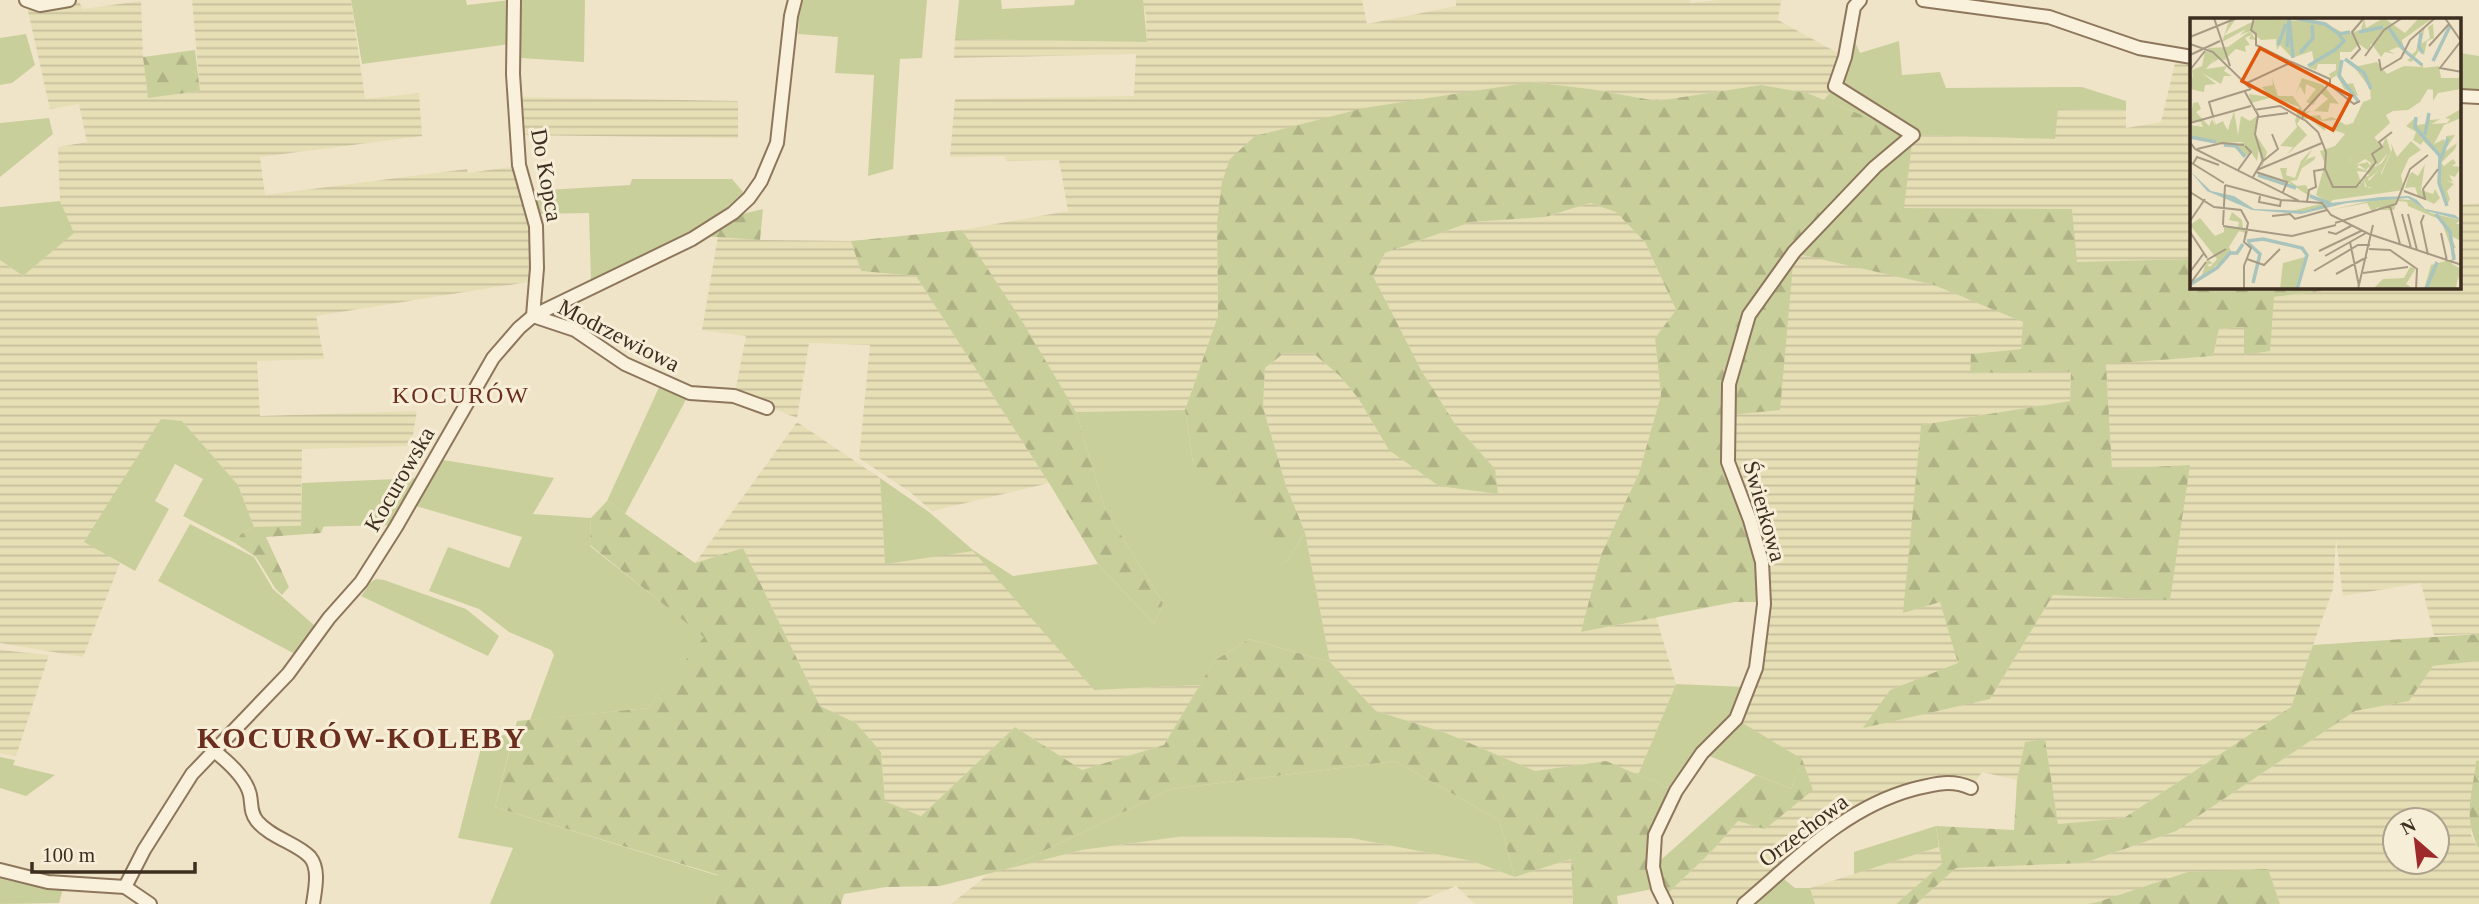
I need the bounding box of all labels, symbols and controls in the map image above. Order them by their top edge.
inset map [2190,18,2462,289]
street label: Do Kopca [526,127,567,223]
street label: Modrzewiowa [554,294,684,377]
district label: KOCURÓW [392,382,530,408]
street label: Kocurowska [360,423,439,536]
street label: Świerkowa [1738,458,1792,564]
district label: KOCURÓW-KOLEBY [197,721,527,754]
street label: Orzechowa [1754,789,1853,872]
north arrow [2381,806,2451,876]
text: N [2397,814,2419,839]
scale bar [32,830,194,874]
text: 100 m [42,843,95,867]

